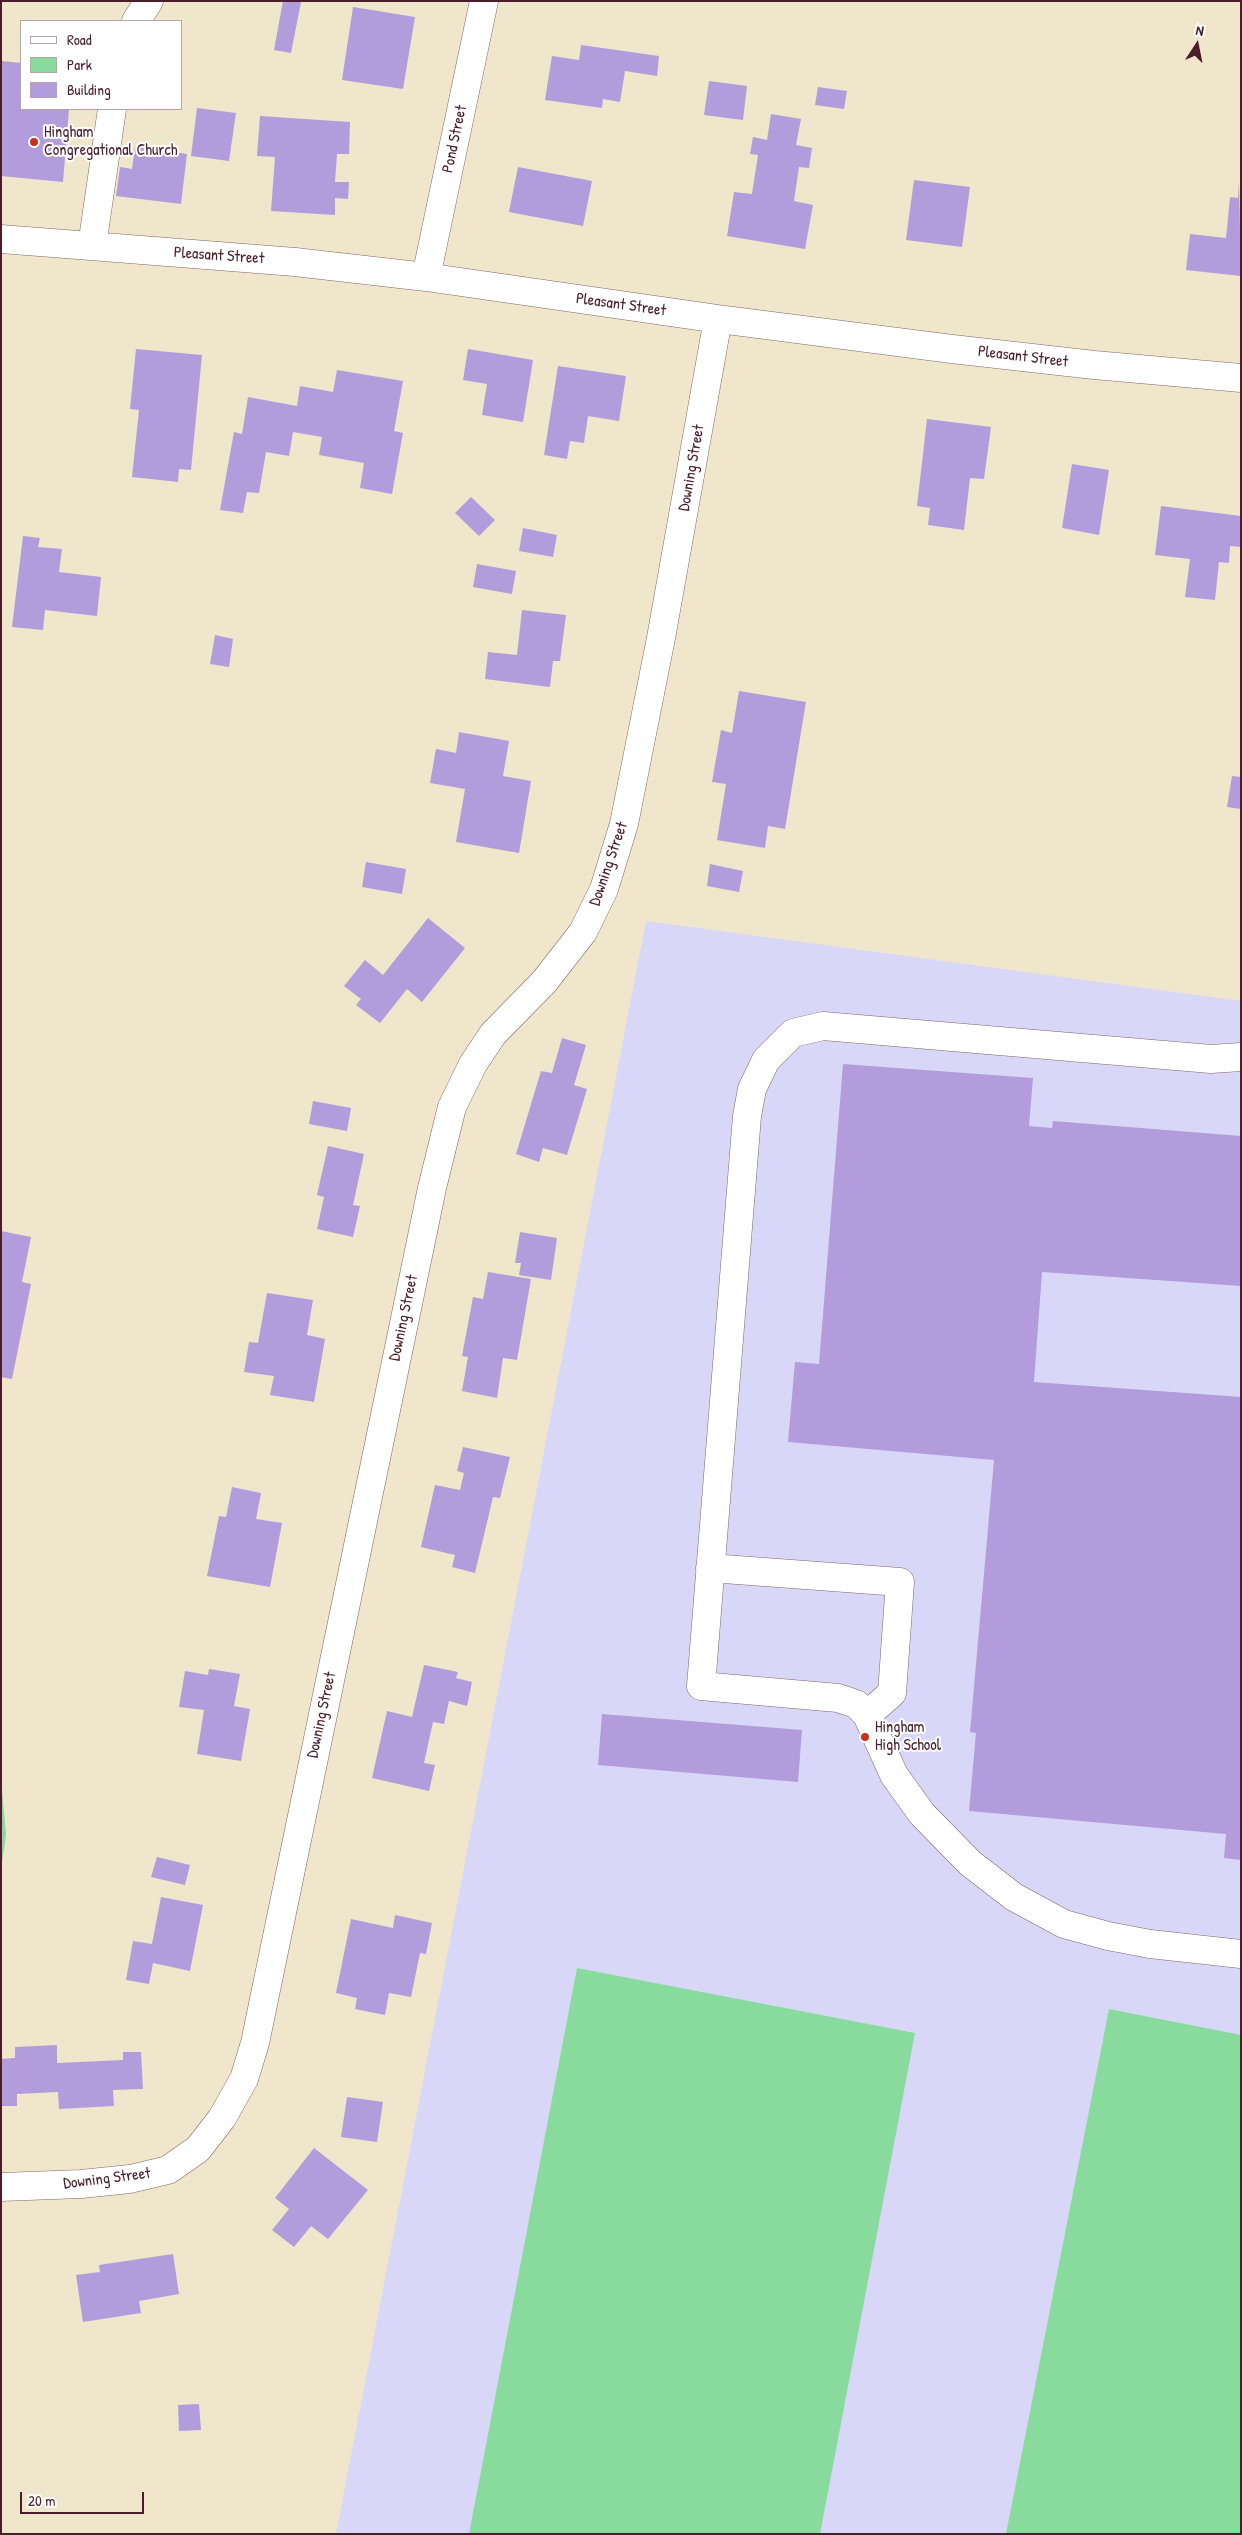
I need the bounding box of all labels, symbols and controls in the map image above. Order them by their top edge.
legend [20,20,182,110]
north arrow [1172,20,1222,70]
text: N [1194,20,1205,40]
text: Road [67,29,92,50]
text: Park [67,54,92,75]
text: Building [67,79,111,100]
street label: Pond Street [438,103,472,175]
place label: Hingham Congregational Church [44,123,177,161]
marker: Hingham Congregational Church [28,136,40,148]
street label: Pleasant Street [173,243,265,269]
street label: Pleasant Street [575,289,667,321]
street label: Pleasant Street [977,342,1069,372]
street label: Downing Street [675,423,709,513]
street label: Downing Street [586,819,632,909]
street label: Downing Street [386,1273,422,1363]
street label: Downing Street [304,1670,340,1760]
place label: Hingham High School [875,1718,941,1756]
marker: Hingham High School [859,1731,871,1743]
street label: Downing Street [62,2164,152,2194]
scale bar [22,2482,146,2514]
text: 20 m [28,2490,55,2511]

